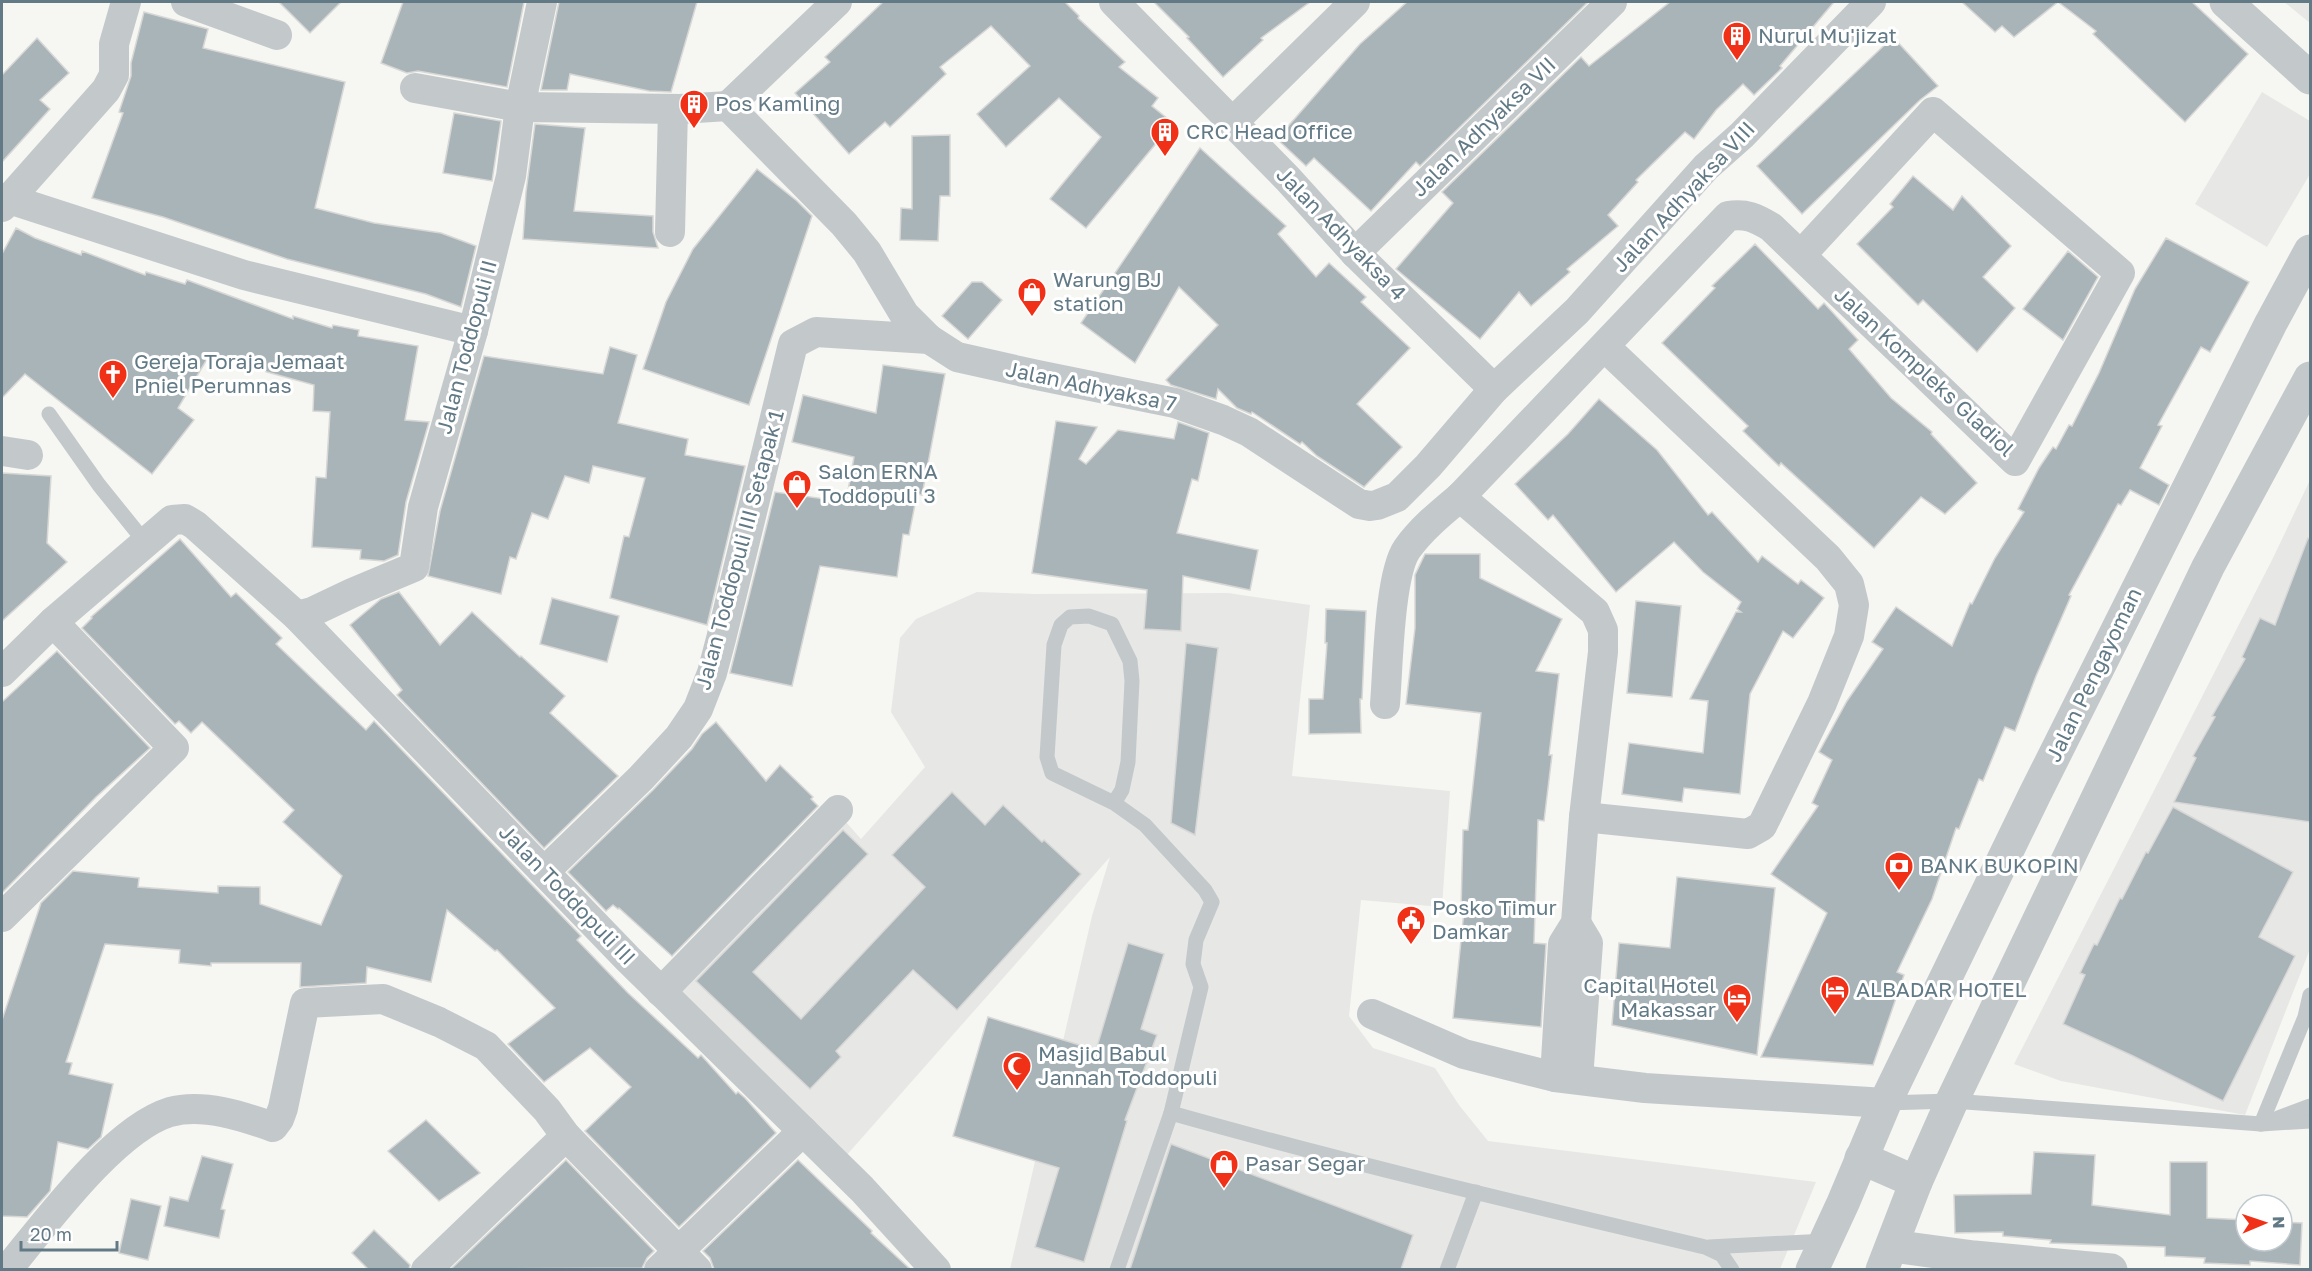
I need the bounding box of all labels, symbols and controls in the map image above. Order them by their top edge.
building icon: Nurul Mu'jizat [1721,20,1753,62]
place label: Nurul Mu'jizat [1758,22,1897,48]
street label: Jalan Adhyaksa VII [1406,51,1561,202]
building icon: Pos Kamling [678,88,710,130]
place label: Pos Kamling [715,90,840,116]
building icon: CRC Head Office [1149,116,1181,158]
street label: Jalan Adhyaksa VIII [1607,116,1760,277]
place label: CRC Head Office [1186,118,1353,144]
street label: Jalan Adhyaksa 4 [1271,161,1412,305]
street label: Jalan Toddopuli II [430,257,502,436]
place label: Warung BJ station [1053,266,1162,316]
shop icon: Warung BJ station [1016,276,1048,318]
street label: Jalan Kompleks Gladiol [1829,281,2020,461]
place label: Gereja Toraja Jemaat Pniel Perumnas [134,348,345,398]
street label: Jalan Adhyaksa 7 [1004,355,1179,417]
church icon: Gereja Toraja Jemaat Pniel Perumnas [97,358,129,400]
street label: Jalan Toddopuli III Setapak 1 [689,407,789,693]
place label: Salon ERNA Toddopuli 3 [818,458,938,508]
shop icon: Salon ERNA Toddopuli 3 [781,468,813,510]
street label: Jalan Pengayoman [2040,583,2147,766]
street label: Jalan Toddopuli III [494,819,641,970]
bank icon: BANK BUKOPIN [1883,850,1915,892]
place label: BANK BUKOPIN [1920,852,2079,878]
place label: Posko Timur Damkar [1432,894,1557,944]
public building icon: Posko Timur Damkar [1395,904,1427,946]
place label: Capital Hotel Makassar [1583,972,1716,1022]
hotel icon: ALBADAR HOTEL [1819,974,1851,1016]
place label: ALBADAR HOTEL [1856,976,2027,1002]
hotel icon: Capital Hotel Makassar [1721,982,1753,1024]
place label: Masjid Babul Jannah Toddopuli [1038,1040,1218,1090]
mosque icon: Masjid Babul Jannah Toddopuli [1001,1050,1033,1092]
shop icon: Pasar Segar [1208,1148,1240,1190]
place label: Pasar Segar [1245,1150,1365,1176]
north arrow [2234,1193,2294,1253]
scale bar [21,1214,117,1252]
text: N [2269,1216,2289,1229]
text: 20 m [30,1223,72,1245]

